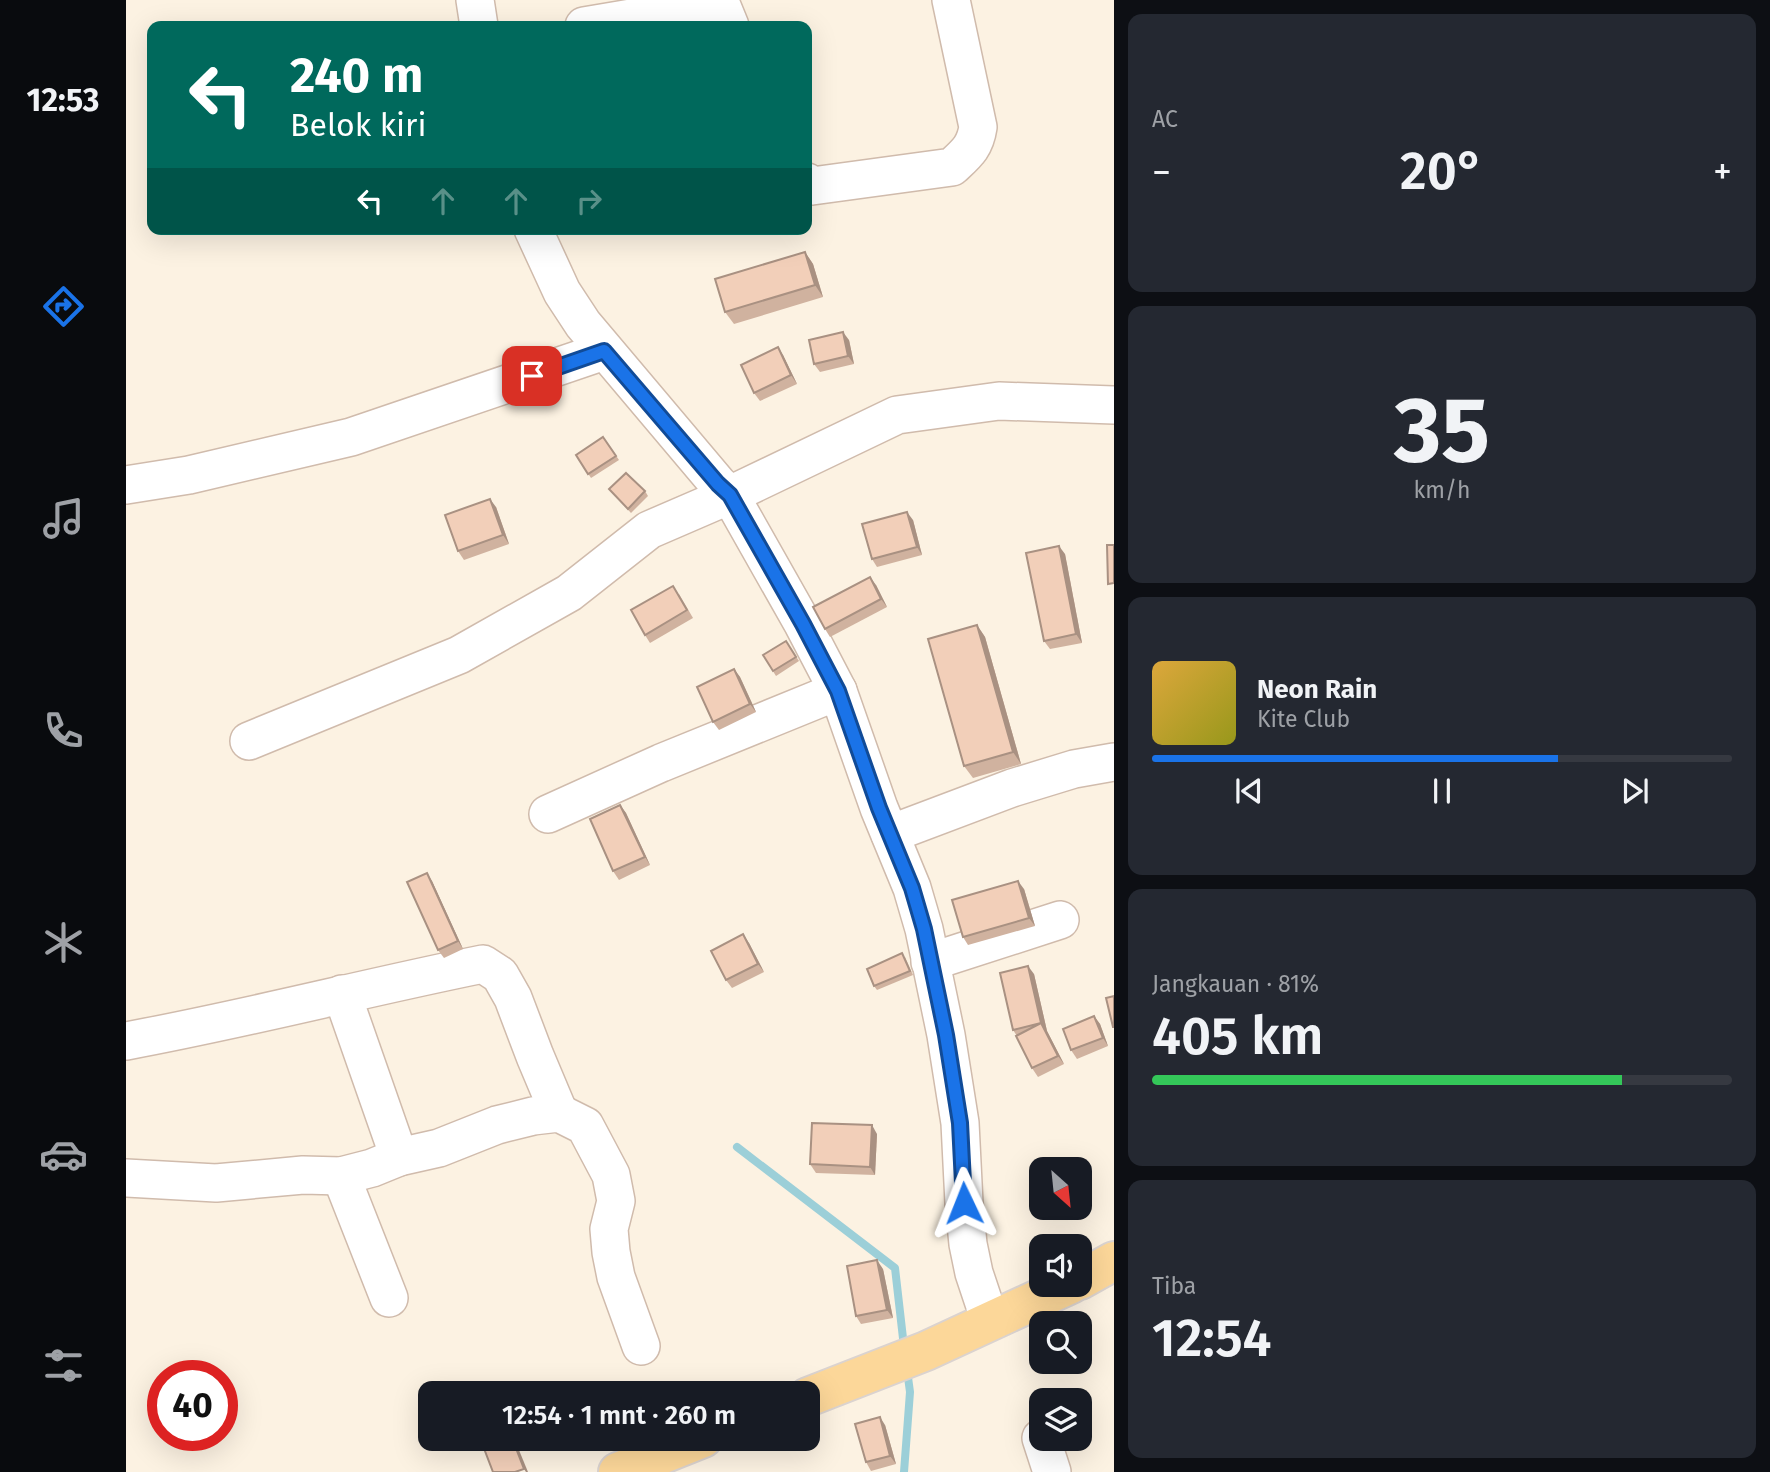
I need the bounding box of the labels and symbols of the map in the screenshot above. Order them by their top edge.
pin [502,346,562,406]
north arrow [1029,1157,1092,1220]
position arrow [927,1166,1001,1240]
speed limit sign: 40 [147,1360,238,1451]

